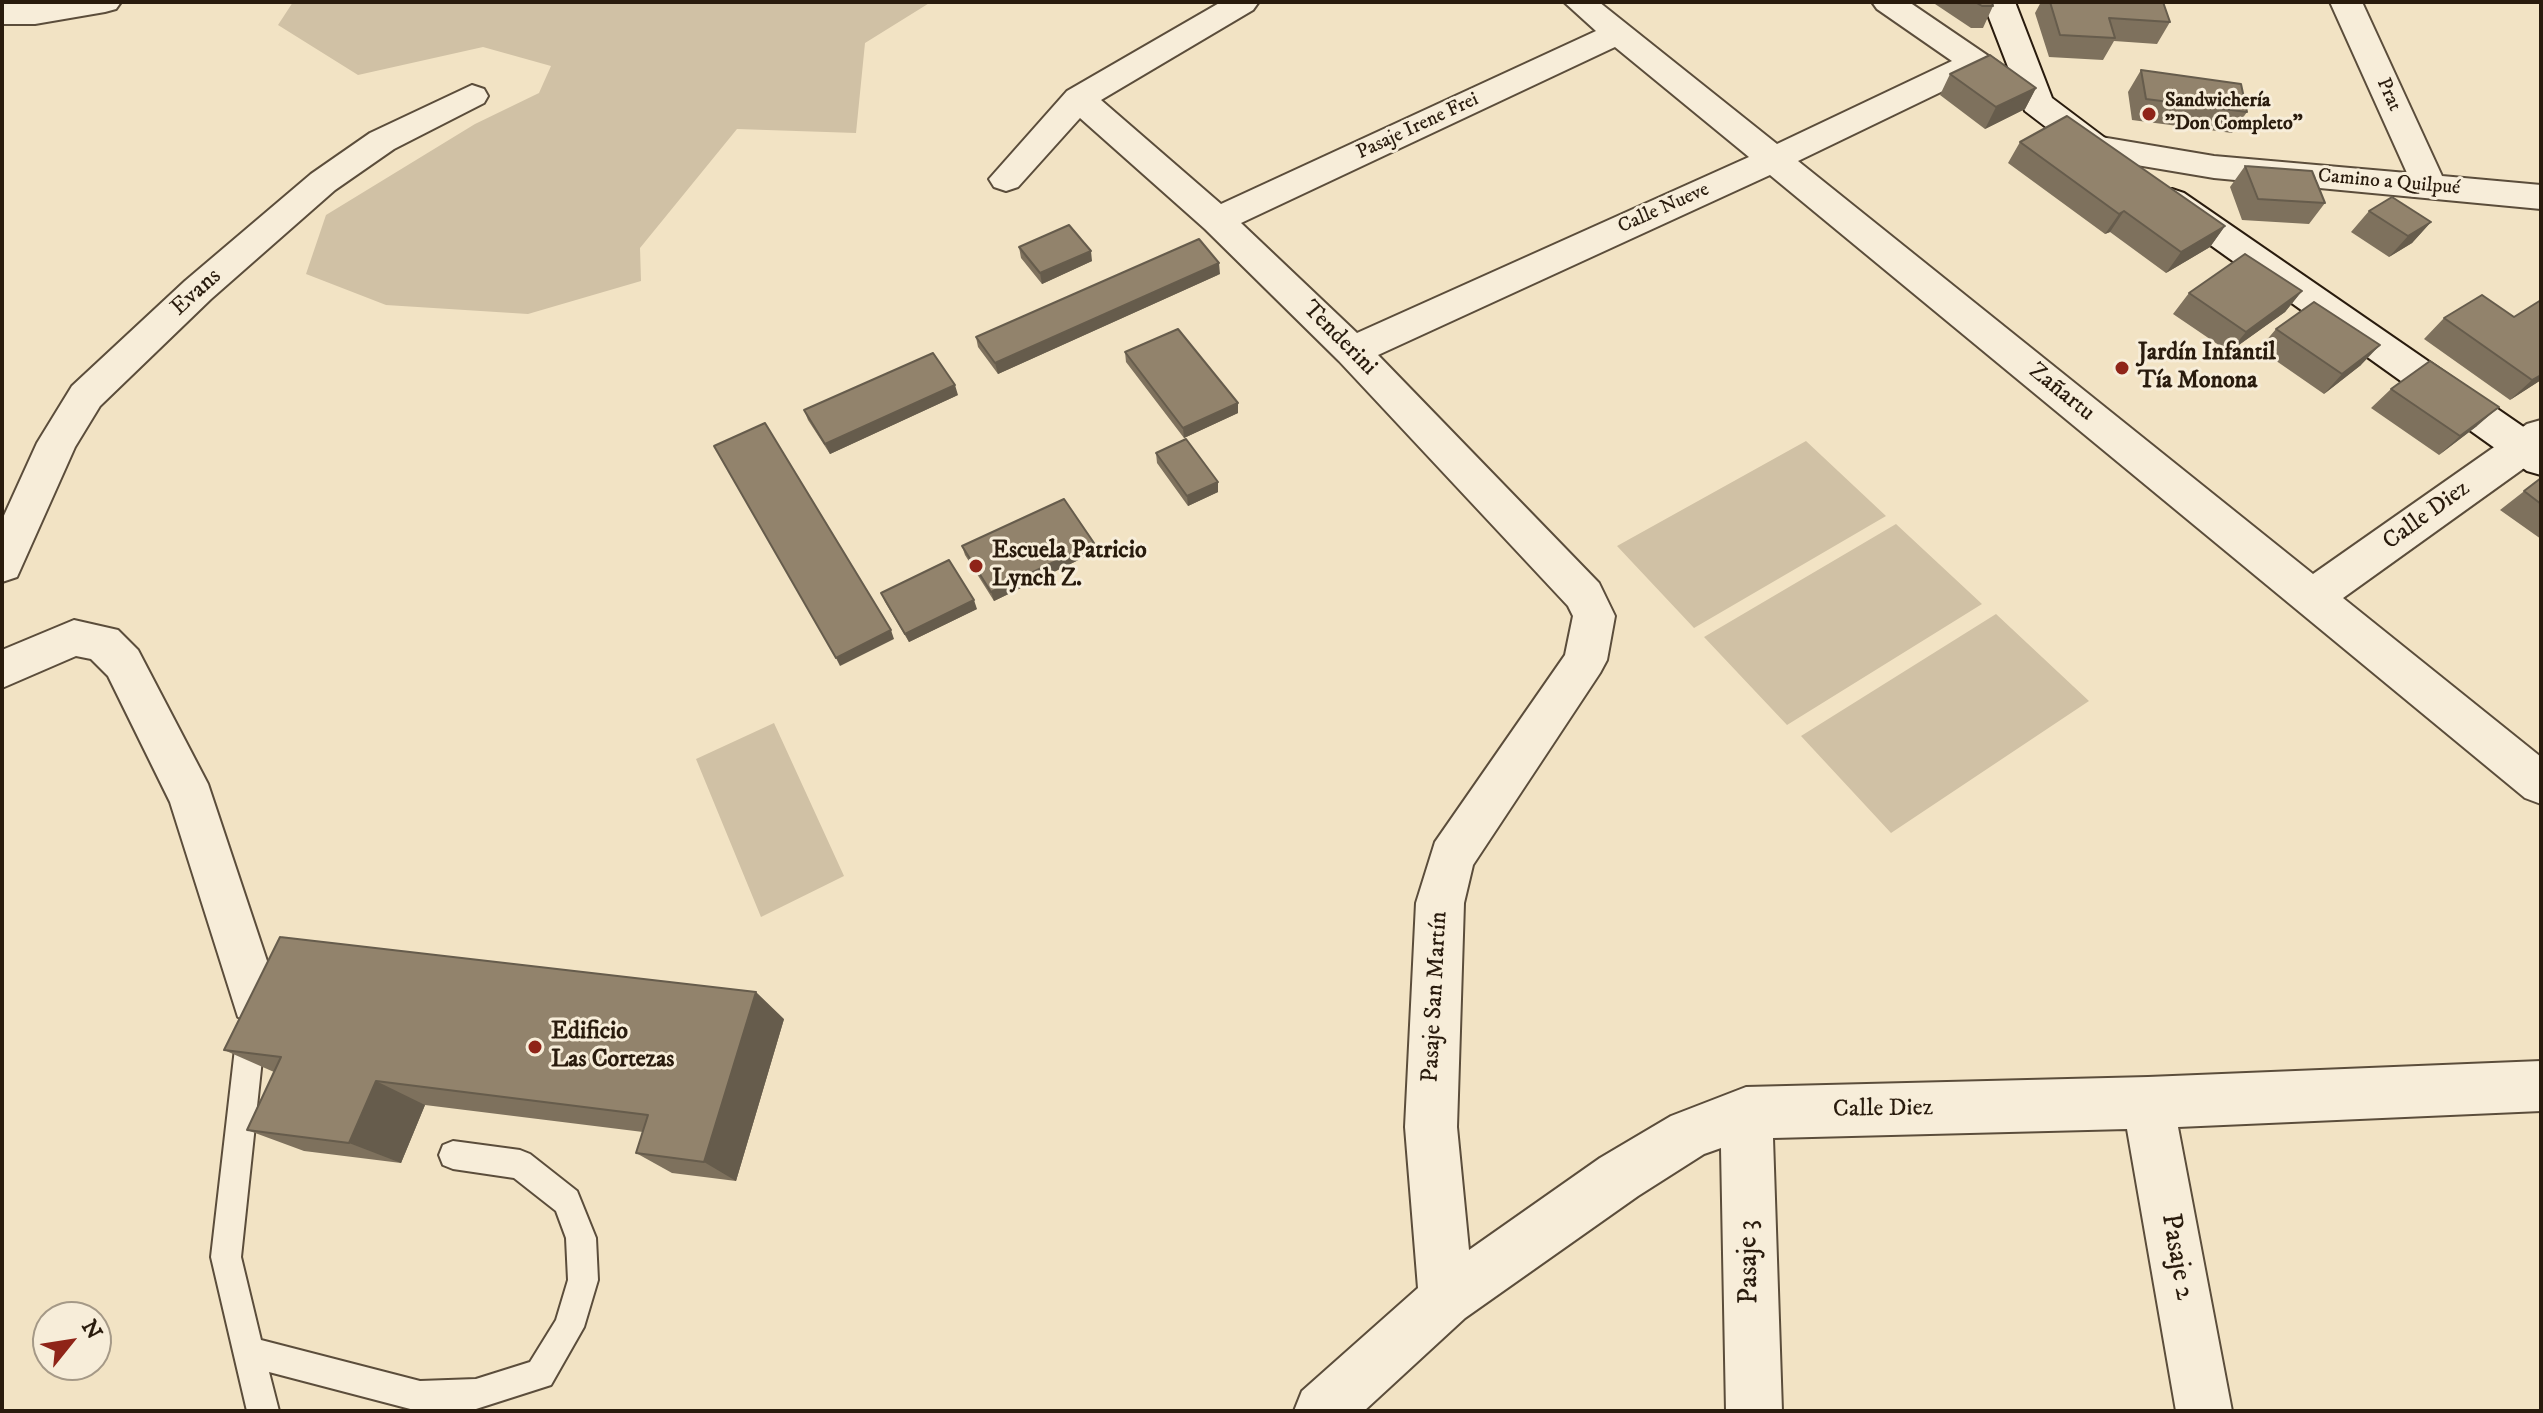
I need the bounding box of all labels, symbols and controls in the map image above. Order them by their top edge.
street label: Prat [2370,75,2406,115]
street label: Pasaje Irene Frei [1353,88,1483,166]
place label: Sandwichería "Don Completo" [2165,90,2303,137]
marker: Sandwichería "Don Completo" [2140,105,2158,123]
street label: Camino a Quilpué [2317,165,2461,201]
street label: Calle Nueve [1615,178,1713,240]
street label: Evans [166,263,228,323]
street label: Tenderini [1296,296,1382,382]
place label: Jardín Infantil Tía Monona [2138,340,2276,396]
street label: Zañartu [2022,358,2100,428]
marker: Jardín Infantil Tía Monona [2113,359,2131,377]
street label: Calle Diez [2378,475,2476,557]
place label: Escuela Patricio Lynch Z. [992,538,1147,594]
marker: Escuela Patricio Lynch Z. [967,557,985,575]
street label: Pasaje San Martín [1417,911,1455,1083]
place label: Edificio Las Cortezas [551,1019,674,1075]
marker: Edificio Las Cortezas [526,1038,544,1056]
street label: Calle Diez [1833,1095,1933,1125]
street label: Pasaje 2 [2152,1211,2200,1303]
street label: Pasaje 3 [1732,1220,1768,1304]
north arrow [32,1301,112,1381]
text: N [75,1315,108,1344]

